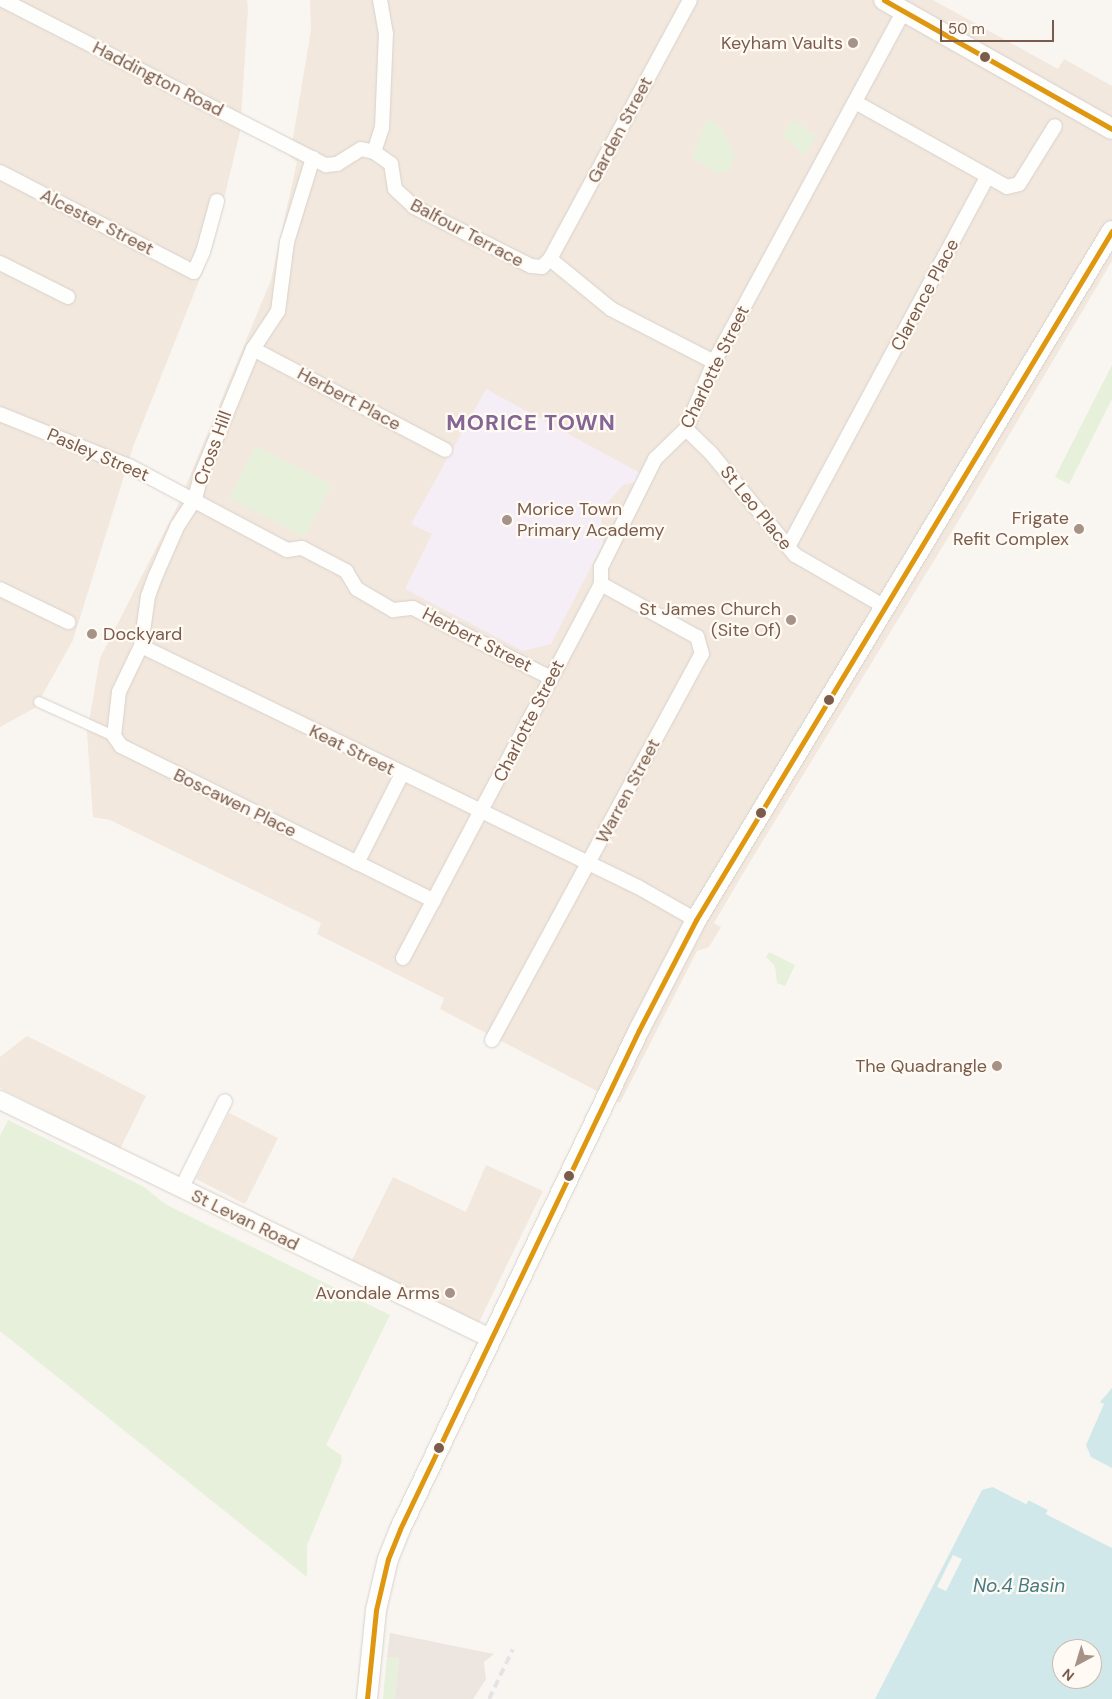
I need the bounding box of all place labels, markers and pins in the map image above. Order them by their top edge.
place label: Keyham Vaults [721,32,843,54]
marker: Keyham Vaults [847,37,859,49]
unlabelled marker [980,52,990,62]
place label: Morice Town Primary Academy [517,499,665,542]
place label: Frigate Refit Complex [953,508,1069,550]
marker: Morice Town Primary Academy [501,514,513,526]
marker: Frigate Refit Complex [1073,523,1085,535]
place label: St James Church (Site Of) [639,599,781,642]
marker: St James Church (Site Of) [785,614,797,626]
place label: Dockyard [103,623,182,645]
marker: Dockyard [85,627,99,641]
unlabelled marker [824,695,834,705]
unlabelled marker [756,808,766,818]
place label: The Quadrangle [855,1055,987,1077]
marker: The Quadrangle [991,1060,1003,1072]
unlabelled marker [564,1171,574,1181]
place label: Avondale Arms [315,1282,440,1304]
marker: Avondale Arms [444,1287,456,1299]
unlabelled marker [434,1443,444,1453]

